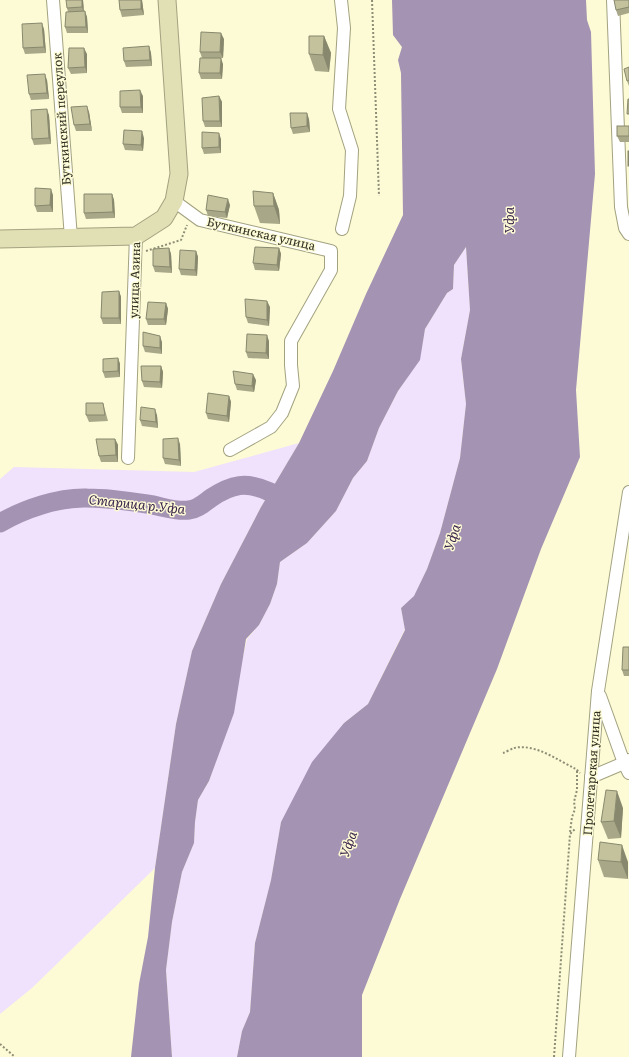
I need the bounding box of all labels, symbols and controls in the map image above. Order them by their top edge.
street label: Буткинский переулок [47,52,75,186]
water label: Уфа [499,206,518,233]
street label: Буткинская улица [205,212,318,254]
street label: улица Азина [124,241,144,319]
water label: Старица р.Уфа [88,489,187,518]
water label: Уфа [438,521,465,552]
street label: Пролетарская улица [578,709,604,836]
water label: Уфа [334,828,361,859]

